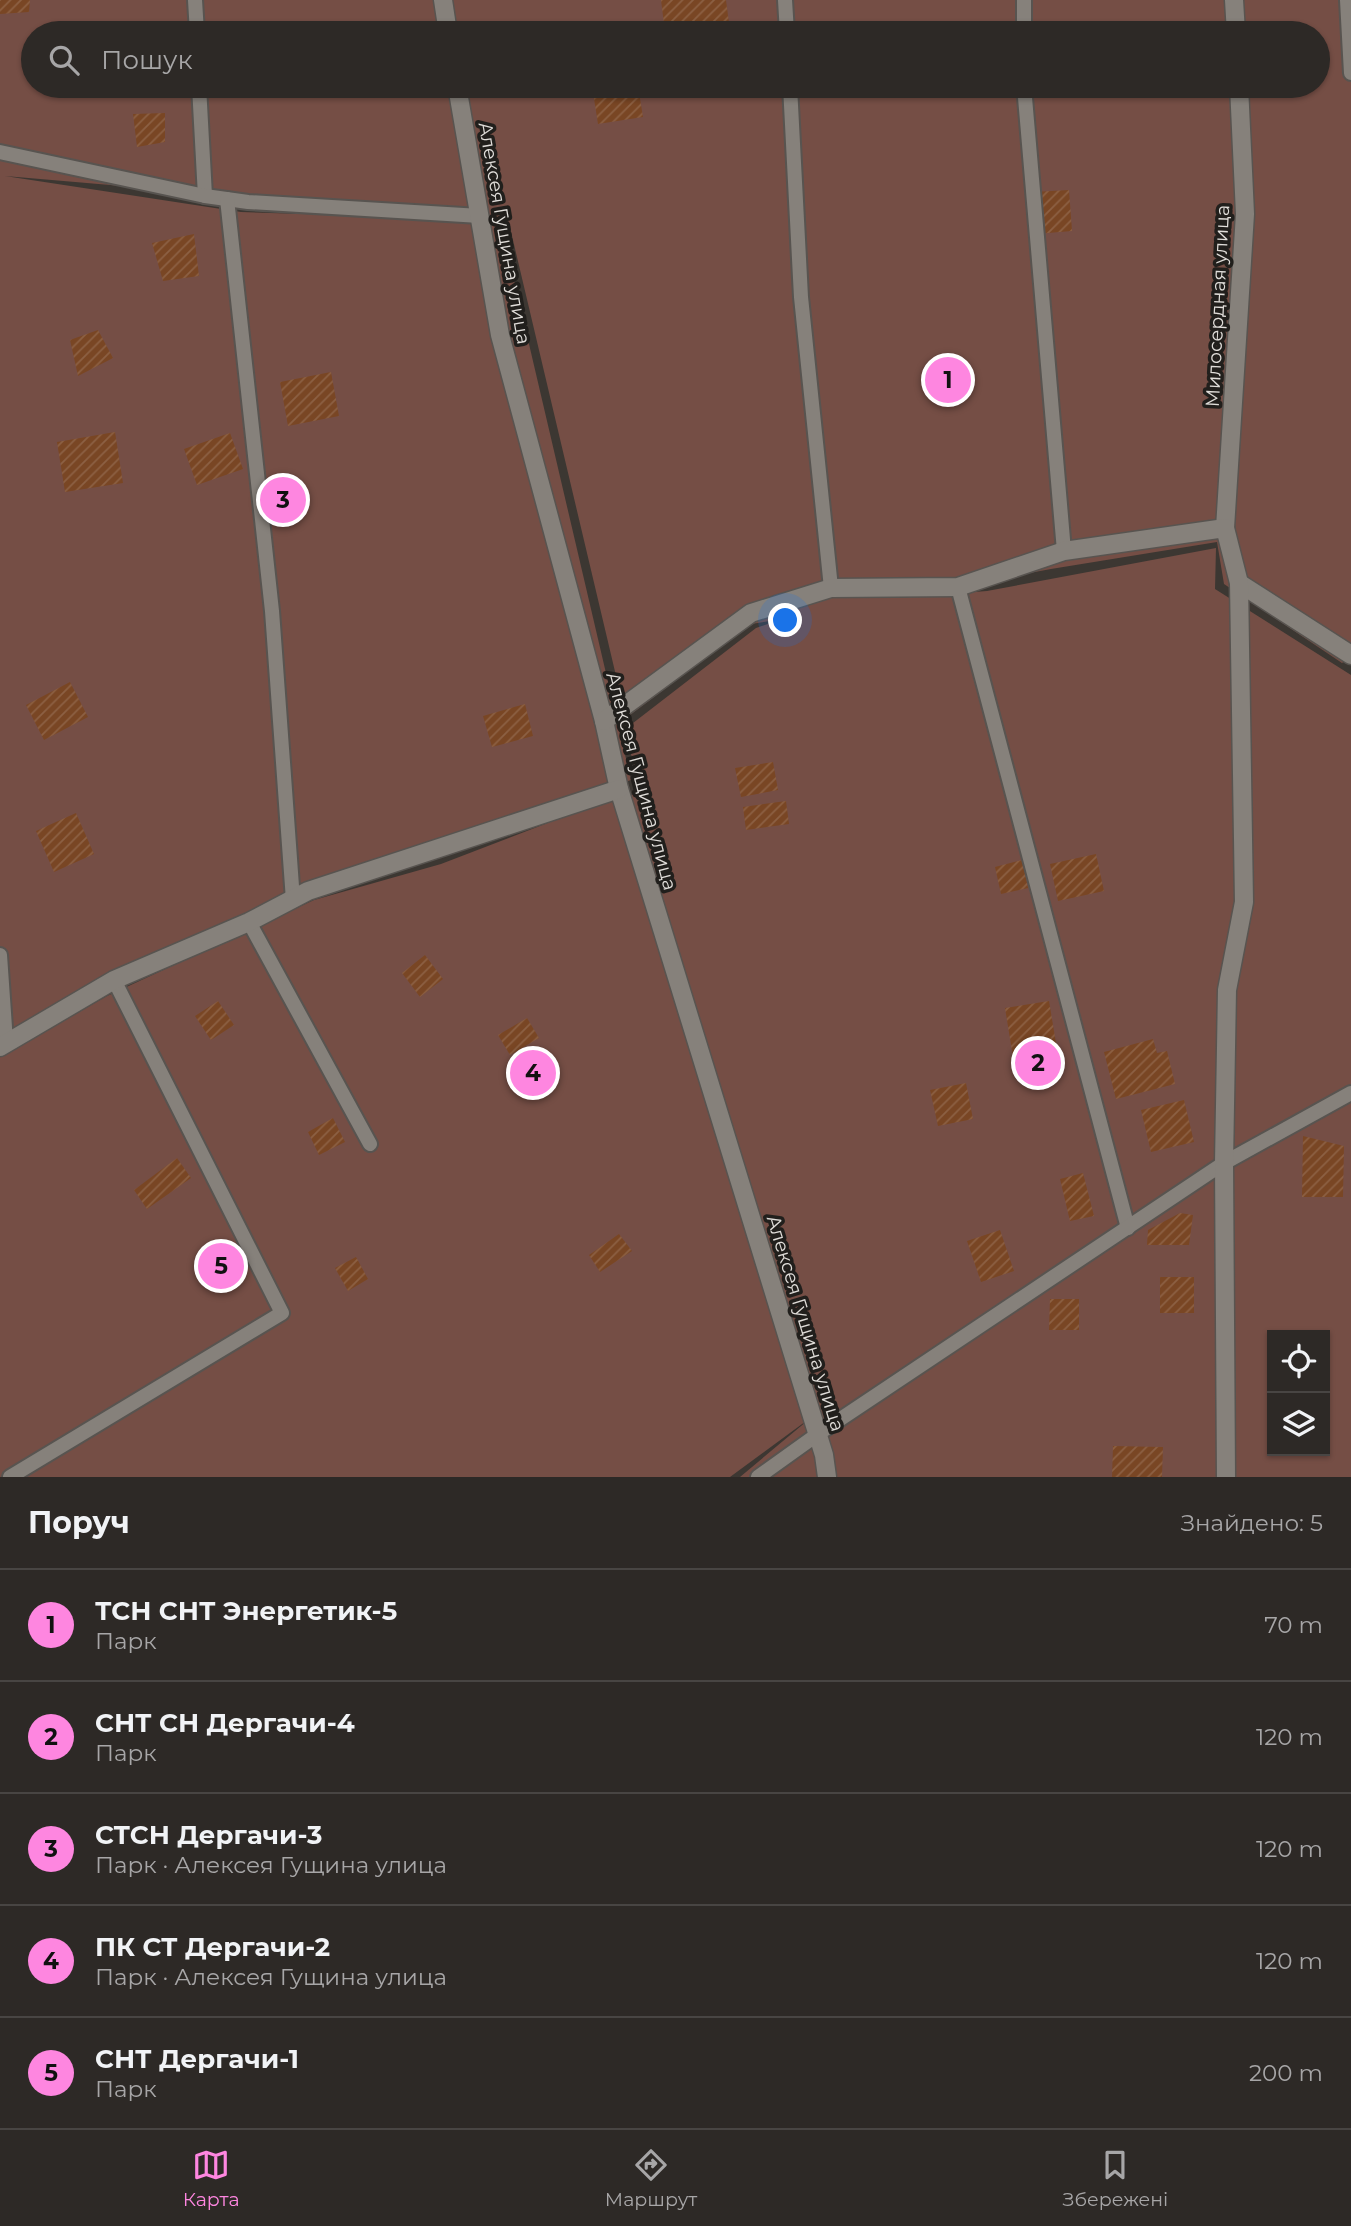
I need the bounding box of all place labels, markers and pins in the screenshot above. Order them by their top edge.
pin: 1 [925,354,971,406]
pin: 3 [260,474,306,526]
pin: 2 [1015,1037,1061,1089]
pin: 4 [510,1047,556,1099]
pin: 5 [198,1240,244,1292]

